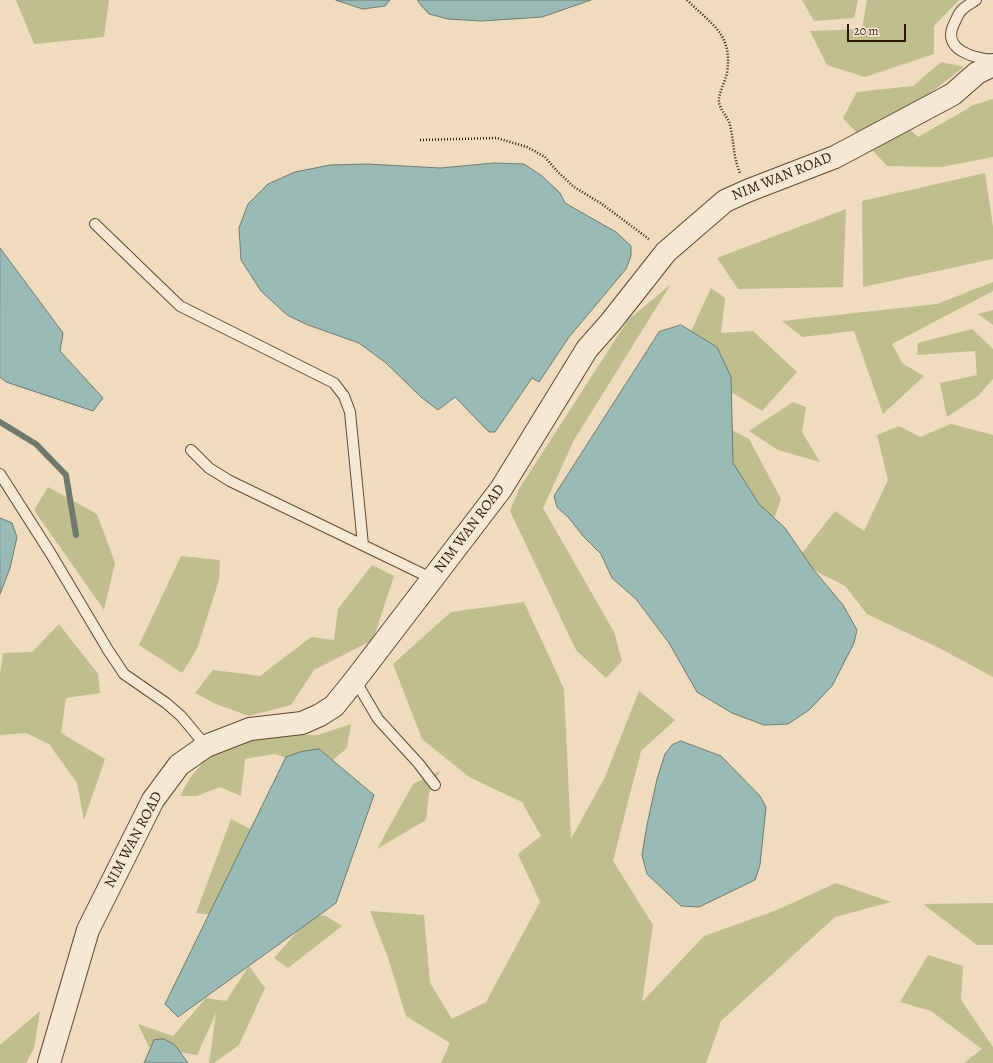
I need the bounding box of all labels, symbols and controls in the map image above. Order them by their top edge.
scale bar [849,16,908,42]
text: 20 m [854,23,878,39]
street label: NIM WAN ROAD [729,149,835,205]
street label: NIM WAN ROAD [431,481,509,577]
street label: NIM WAN ROAD [101,789,167,891]

